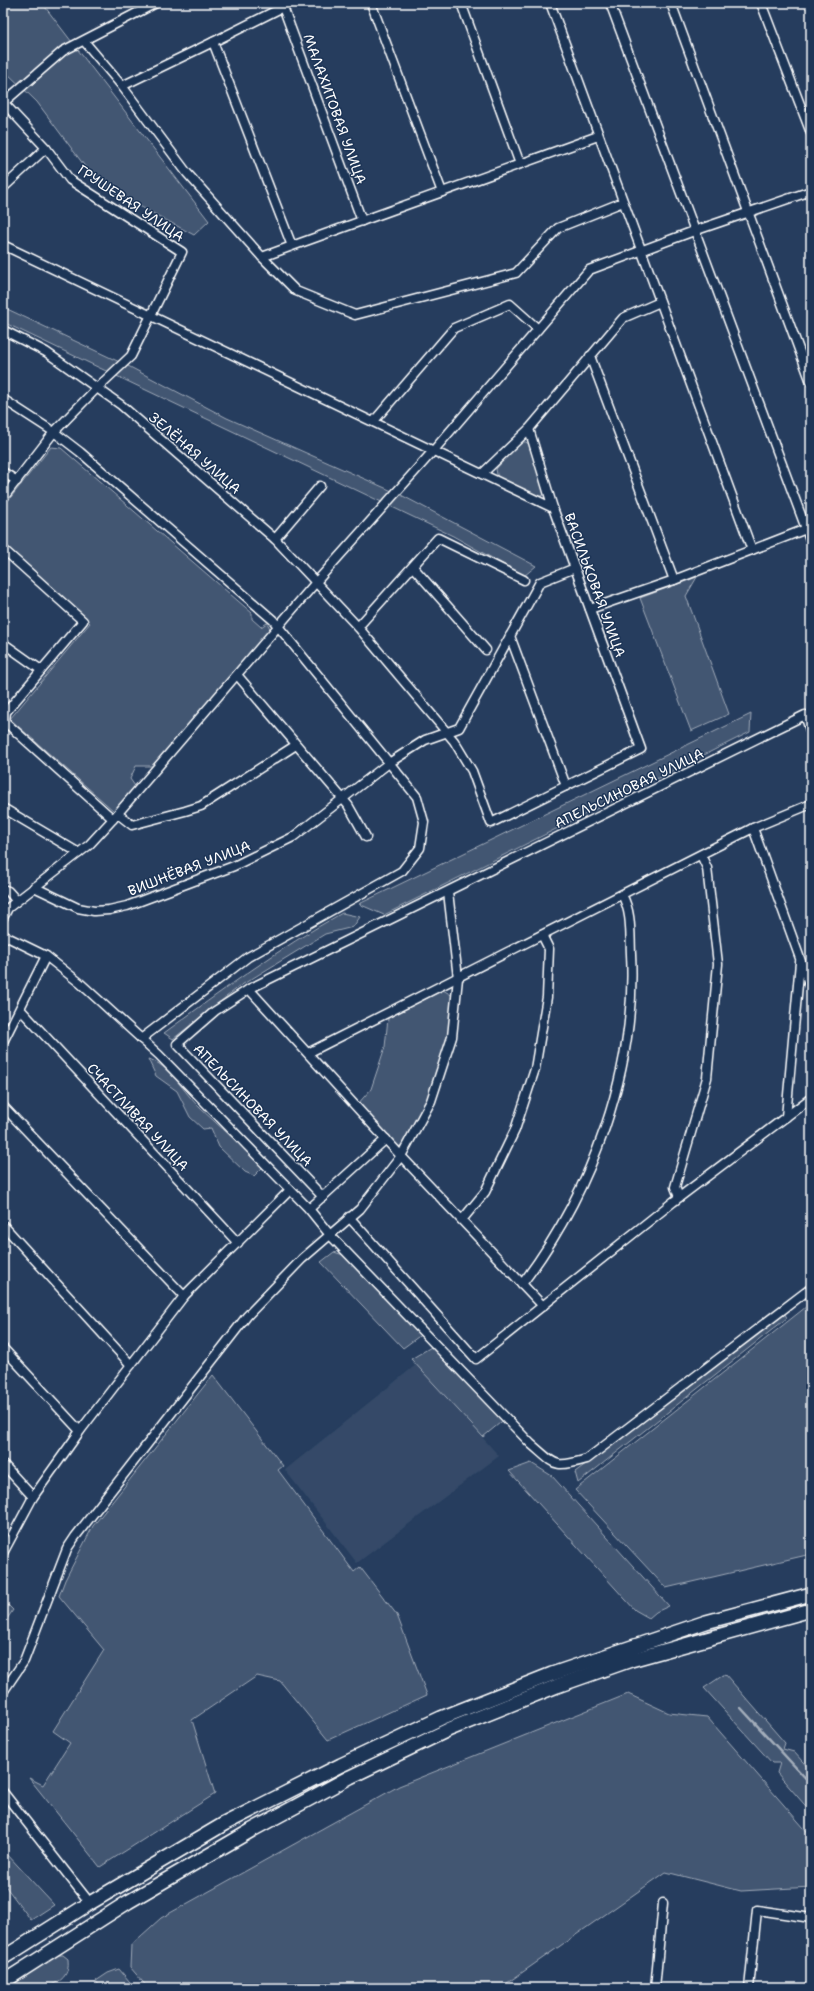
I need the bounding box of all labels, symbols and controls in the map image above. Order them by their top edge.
street label: МАЛАХИТОВАЯ УЛИЦА [299,31,371,187]
street label: ГРУШЕВАЯ УЛИЦА [74,161,188,245]
street label: ЗЕЛЁНАЯ УЛИЦА [145,408,245,498]
street label: ВАСИЛЬКОВАЯ УЛИЦА [560,510,630,660]
street label: АПЕЛЬСИНОВАЯ УЛИЦА [551,744,707,832]
street label: ВИШНЁВАЯ УЛИЦА [125,836,253,900]
street label: АПЕЛЬСИНОВАЯ УЛИЦА [190,1040,316,1170]
street label: СЧАСТЛИВАЯ УЛИЦА [83,1059,193,1175]

